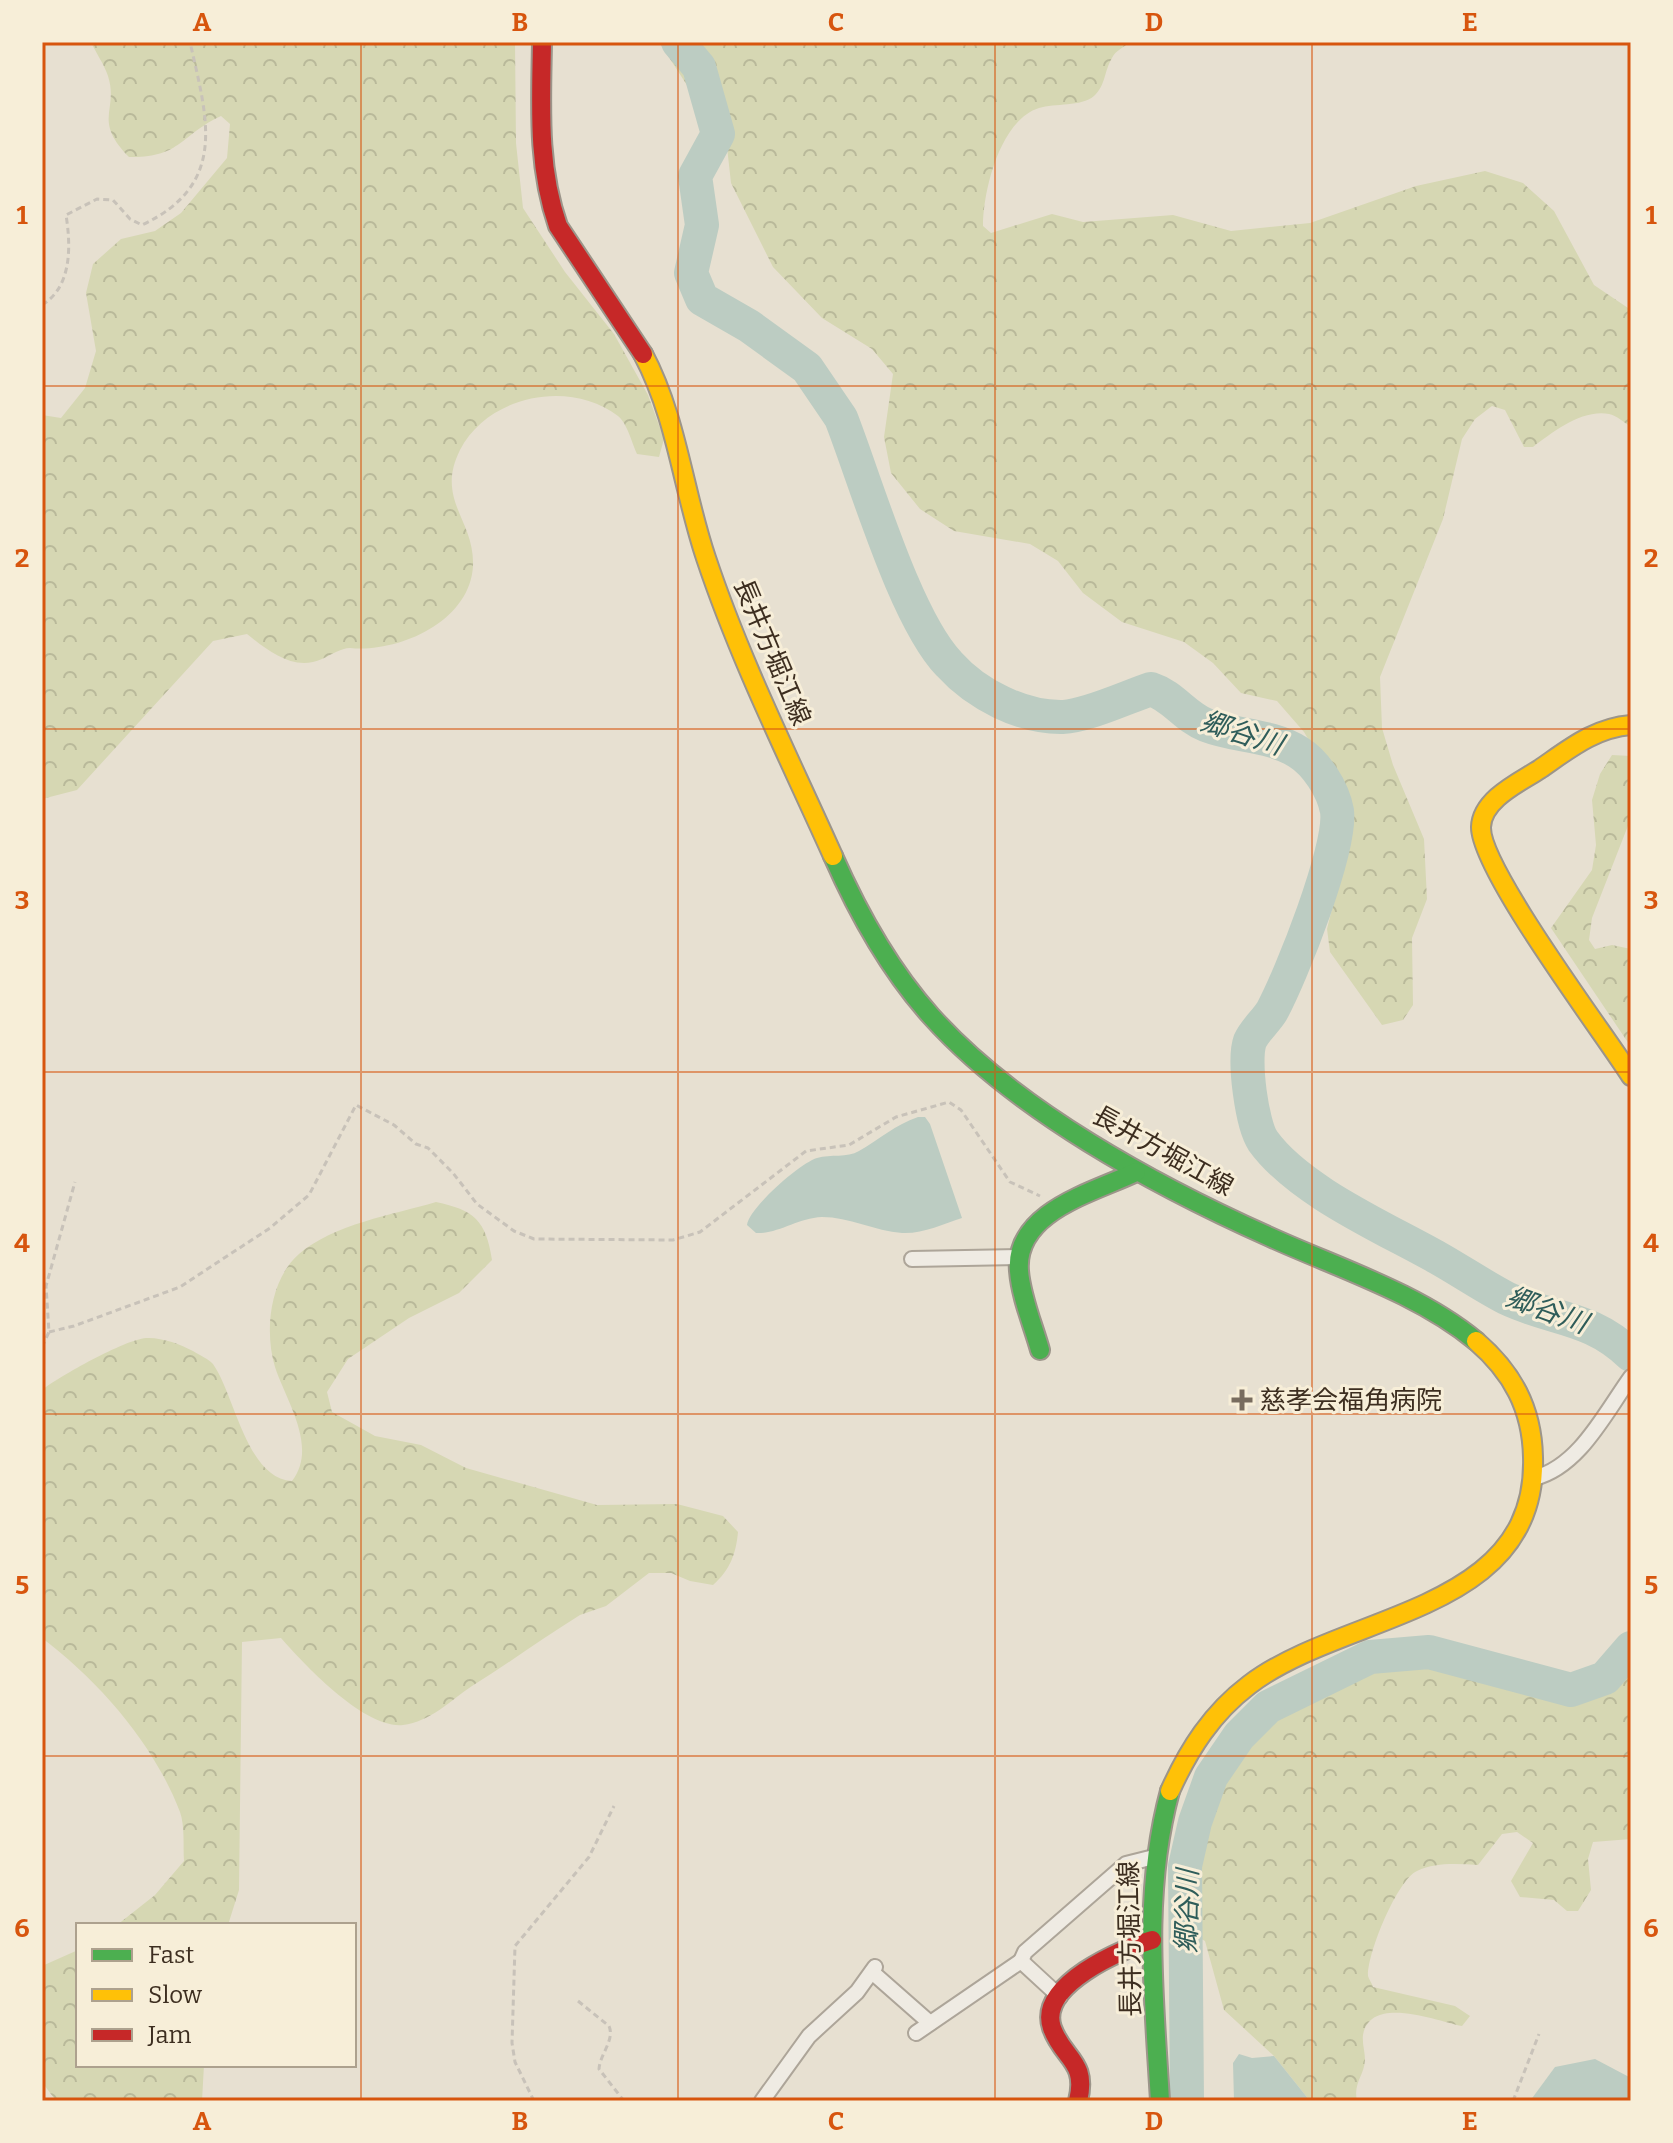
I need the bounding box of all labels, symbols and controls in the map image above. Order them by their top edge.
text: A [193,7,212,38]
text: B [512,7,528,38]
text: C [828,7,844,38]
text: D [1145,7,1163,38]
text: E [1462,7,1478,38]
text: 1 [16,200,28,231]
text: 1 [1645,200,1657,231]
text: 2 [15,543,29,574]
text: 2 [1644,543,1658,574]
street label: 長井方堀江線 [727,574,817,730]
water label: 郷谷川 [1197,704,1290,763]
text: 3 [15,885,29,916]
text: 3 [1644,885,1658,916]
street label: 長井方堀江線 [1087,1100,1239,1202]
text: 4 [14,1228,30,1259]
text: 4 [1643,1228,1659,1259]
water label: 郷谷川 [1502,1280,1595,1341]
place label: 慈孝会福角病院 [1260,1385,1442,1416]
marker: 慈孝会福角病院 [1231,1389,1253,1411]
text: 5 [15,1570,29,1601]
text: 5 [1644,1570,1658,1601]
street label: 長井方堀江線 [1113,1861,1147,2017]
water label: 郷谷川 [1170,1866,1204,1953]
text: 6 [14,1913,30,1944]
text: 6 [1643,1913,1659,1944]
legend [76,1923,356,2067]
text: Fast [148,1941,194,1969]
text: Slow [148,1981,203,2009]
text: Jam [147,2021,192,2049]
text: A [193,2106,212,2137]
text: B [512,2106,528,2137]
text: C [828,2106,844,2137]
text: D [1145,2106,1163,2137]
text: E [1462,2106,1478,2137]

